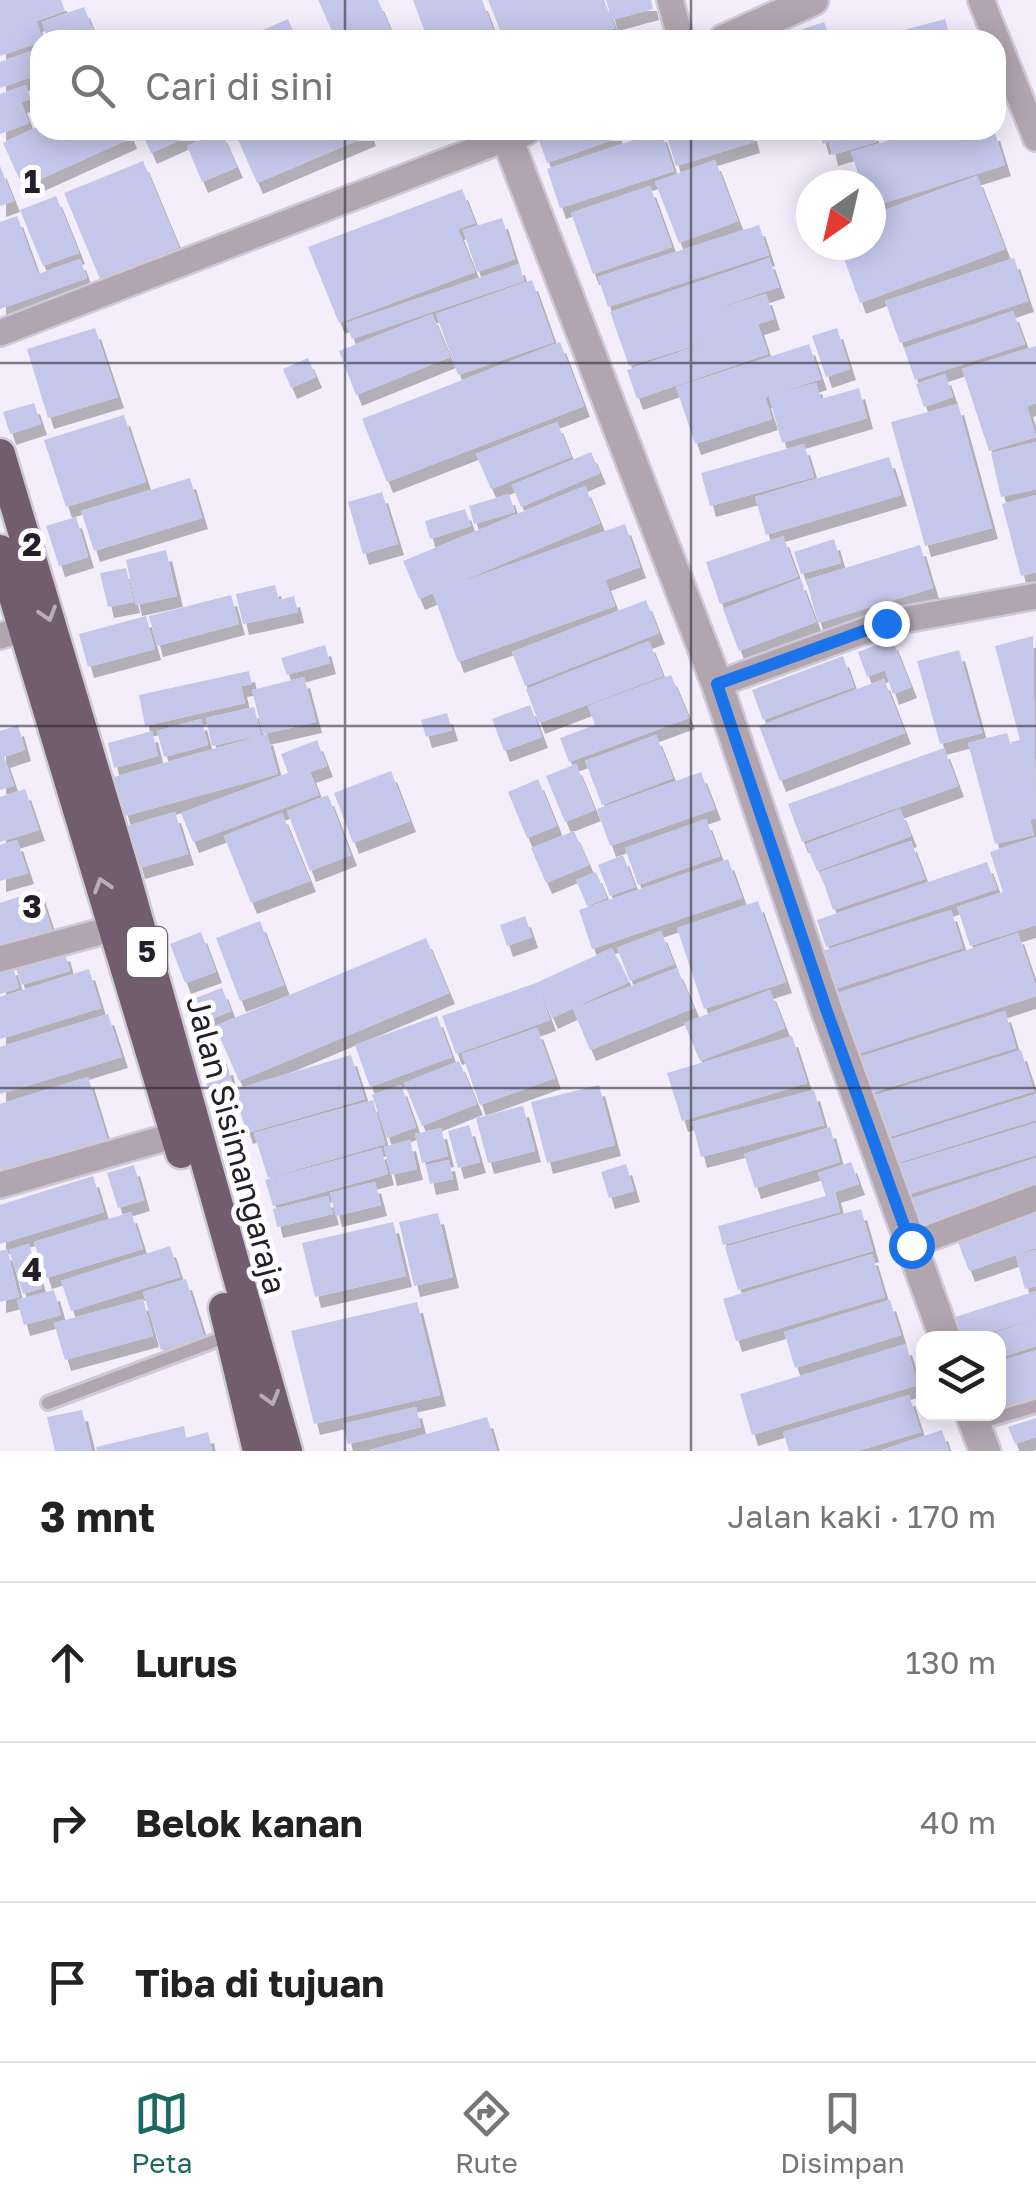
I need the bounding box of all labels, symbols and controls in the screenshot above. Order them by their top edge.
search box [30,30,1006,140]
icon: search [65,58,120,113]
text: Cari di sini [145,63,334,108]
text: 1 [24,162,40,200]
north arrow [796,170,886,260]
text: 2 [22,525,42,563]
route end [864,601,910,647]
one-way arrow [36,605,57,622]
one-way arrow [93,877,114,894]
text: 3 [22,887,42,925]
road number: 5 [127,927,167,977]
street label: Jalan Sisimangaraja [179,991,295,1298]
route start [889,1223,935,1269]
text: 4 [22,1250,42,1288]
map controls [916,1331,1006,1421]
button: layers [916,1331,1006,1421]
one-way arrow [259,1389,280,1406]
text: 3 mnt [40,1491,155,1541]
text: Jalan kaki · 170 m [727,1497,996,1535]
icon: ahead [40,1635,95,1690]
text: Lurus [135,1640,238,1685]
text: 130 m [906,1643,996,1681]
icon: right [40,1795,95,1850]
text: Belok kanan [135,1800,363,1845]
text: 40 m [920,1803,996,1841]
icon: arrive [40,1955,95,2010]
text: Tiba di tujuan [135,1960,384,2005]
tab: Peta [131,2086,193,2179]
tab: Rute [455,2086,518,2179]
tab: Disimpan [780,2086,905,2179]

